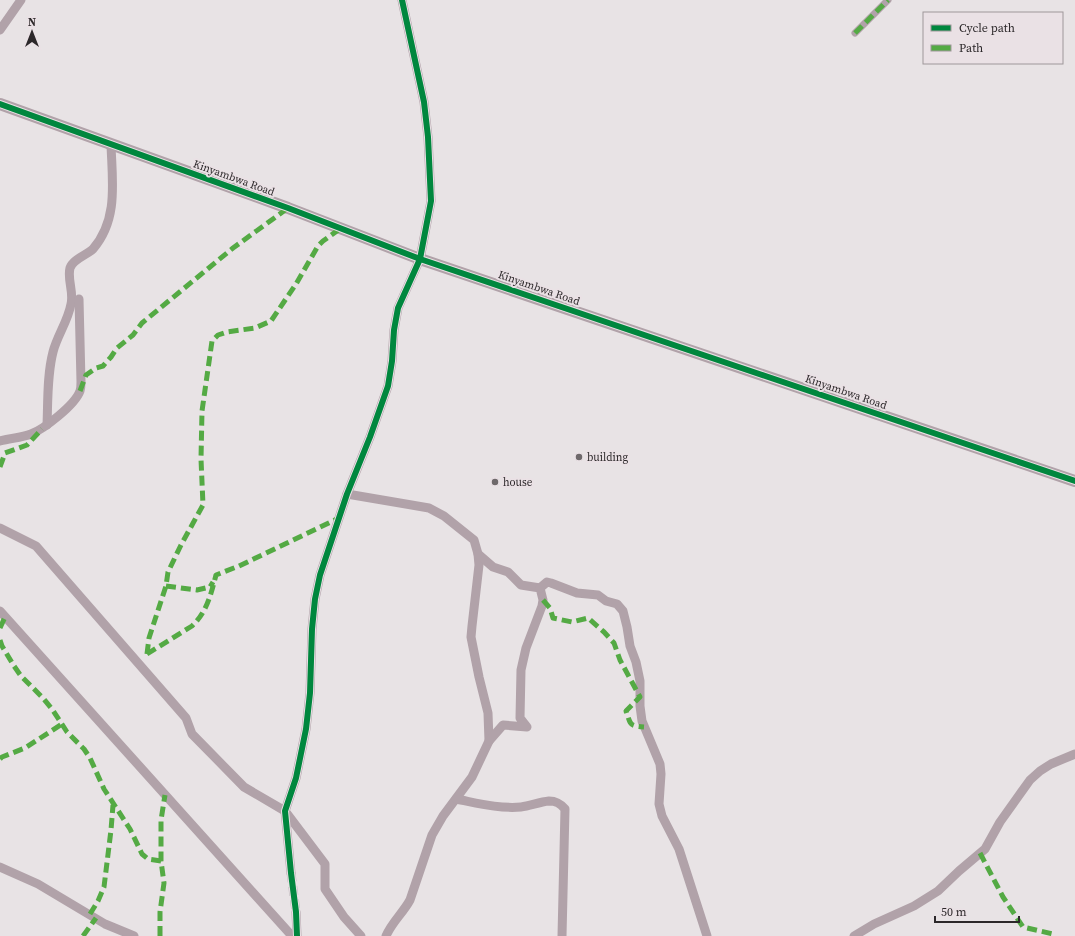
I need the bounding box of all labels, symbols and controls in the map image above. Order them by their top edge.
north arrow [12,12,52,52]
legend [923,12,1063,64]
text: N [28,15,36,30]
text: Cycle path [959,20,1015,36]
text: Path [959,40,983,56]
street label: Kinyambwa Road [191,156,277,200]
street label: Kinyambwa Road [496,267,583,309]
street label: Kinyambwa Road [803,371,890,413]
place label: building [587,450,628,465]
marker: building [574,452,584,462]
place label: house [503,475,533,490]
marker: house [490,477,500,487]
scale bar [935,898,1019,924]
text: 50 m [941,904,967,920]

